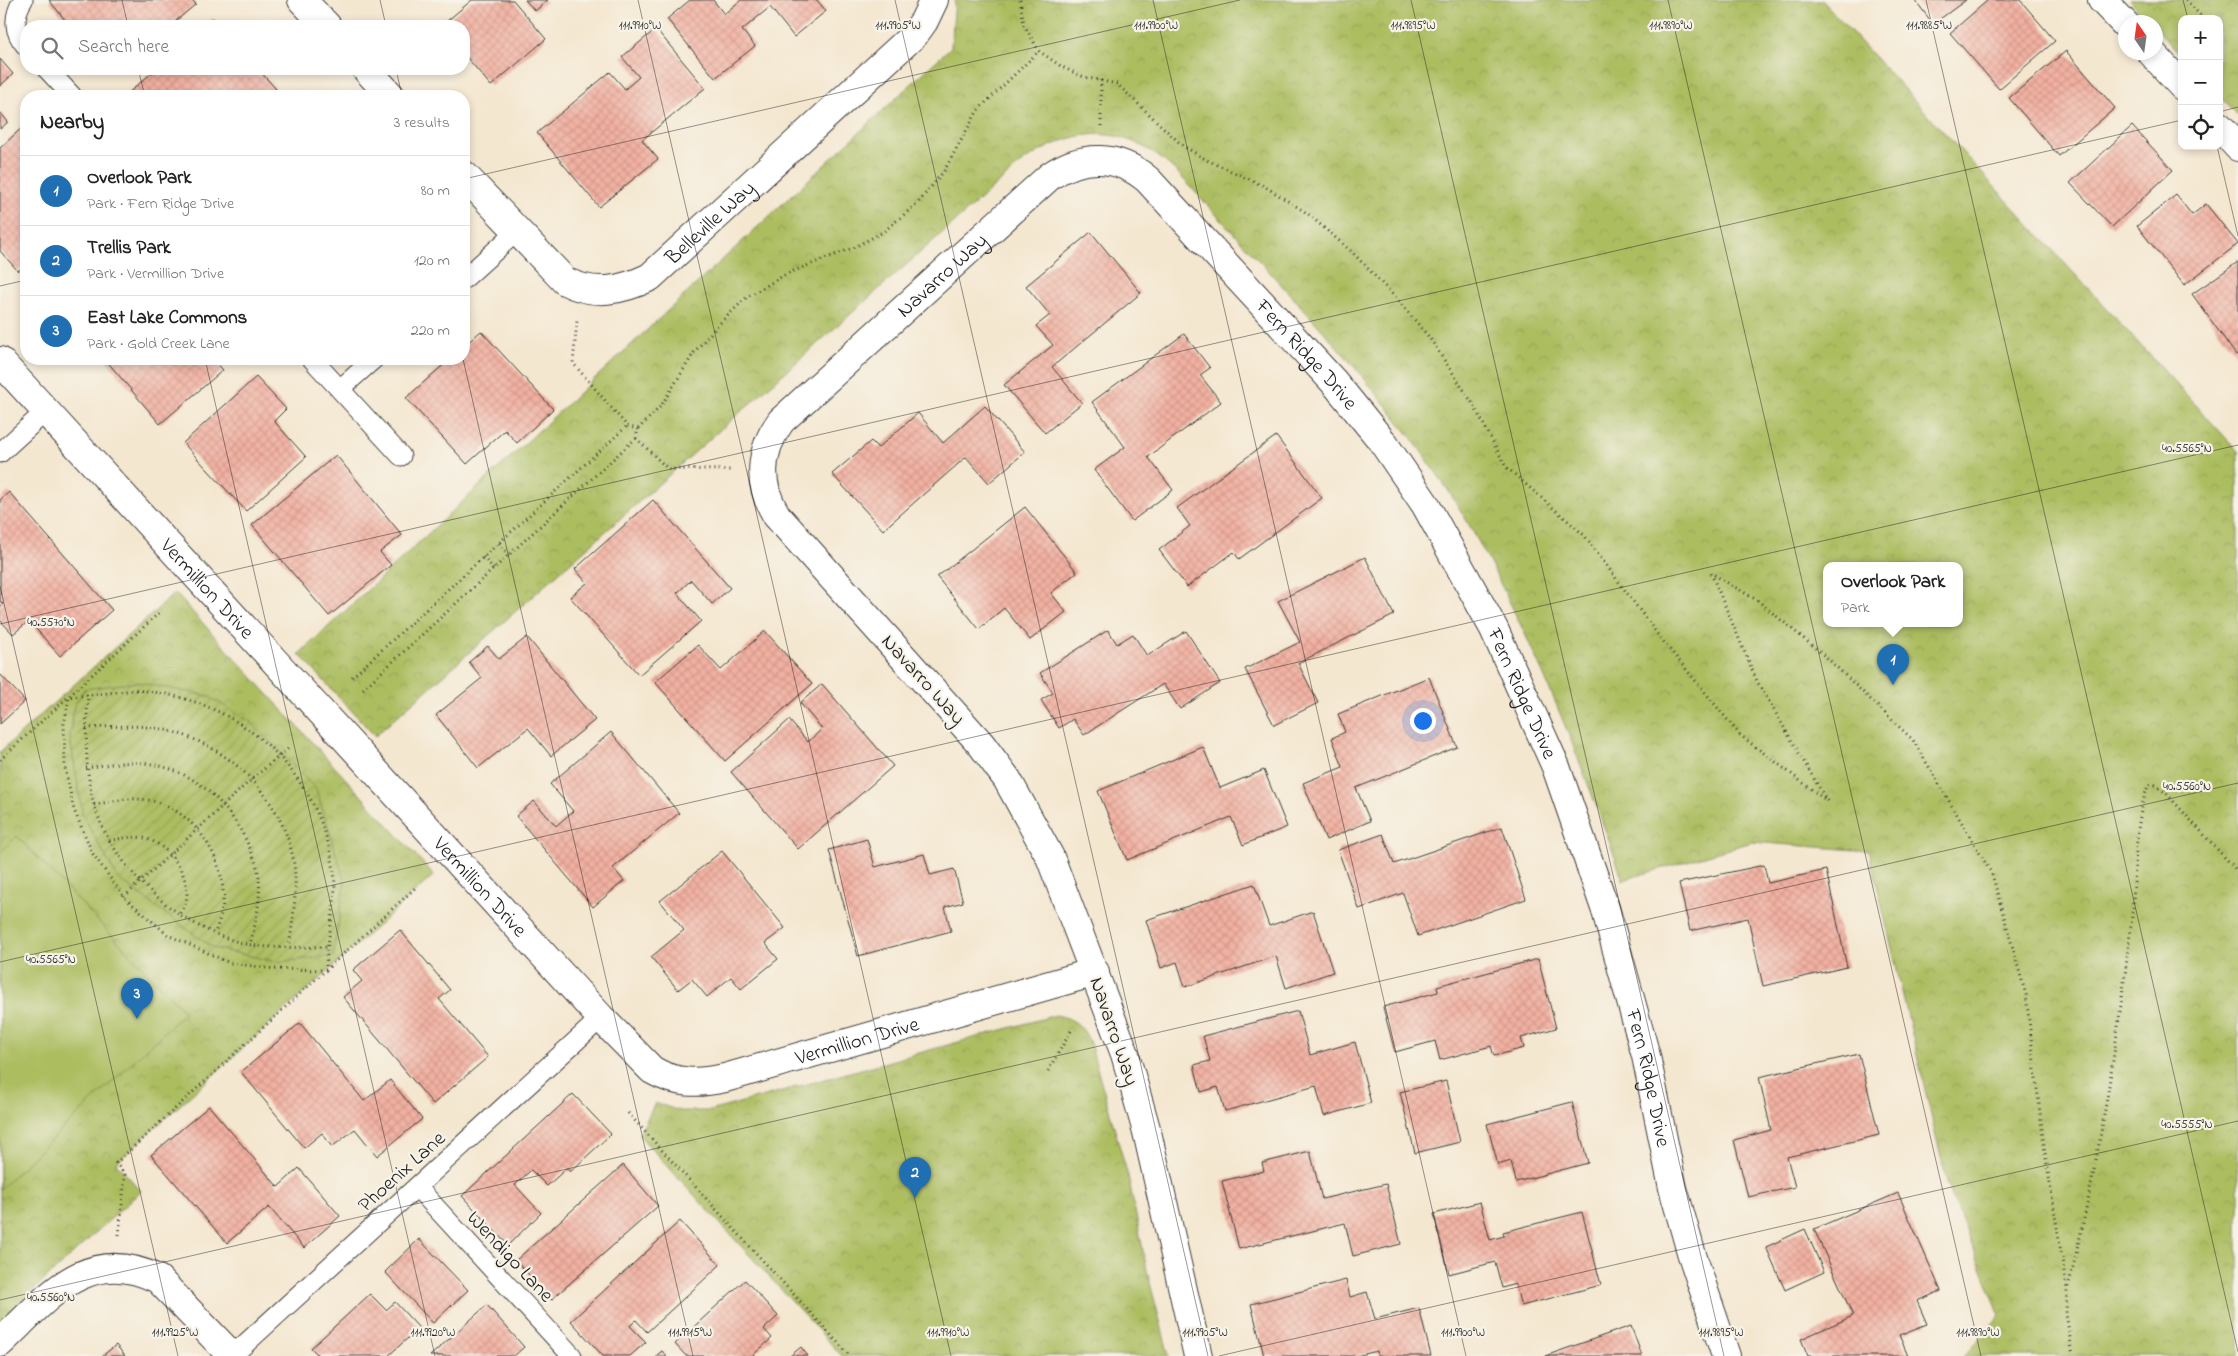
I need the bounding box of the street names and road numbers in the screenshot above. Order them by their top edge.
street label: Belleville Way [659,175,764,274]
street label: Navarro Way [891,227,996,326]
street label: Fern Ridge Drive [1247,292,1364,418]
street label: Vermillion Drive [152,532,261,647]
street label: Fern Ridge Drive [1478,623,1564,765]
street label: Navarro Way [872,628,972,734]
street label: Vermillion Drive [424,830,533,945]
street label: Navarro Way [1079,973,1146,1091]
street label: Fern Ridge Drive [1617,1005,1677,1150]
street label: Vermillion Drive [791,1010,923,1074]
street label: Phoenix Lane [352,1125,453,1220]
street label: Wendigo Lane [458,1205,561,1312]

